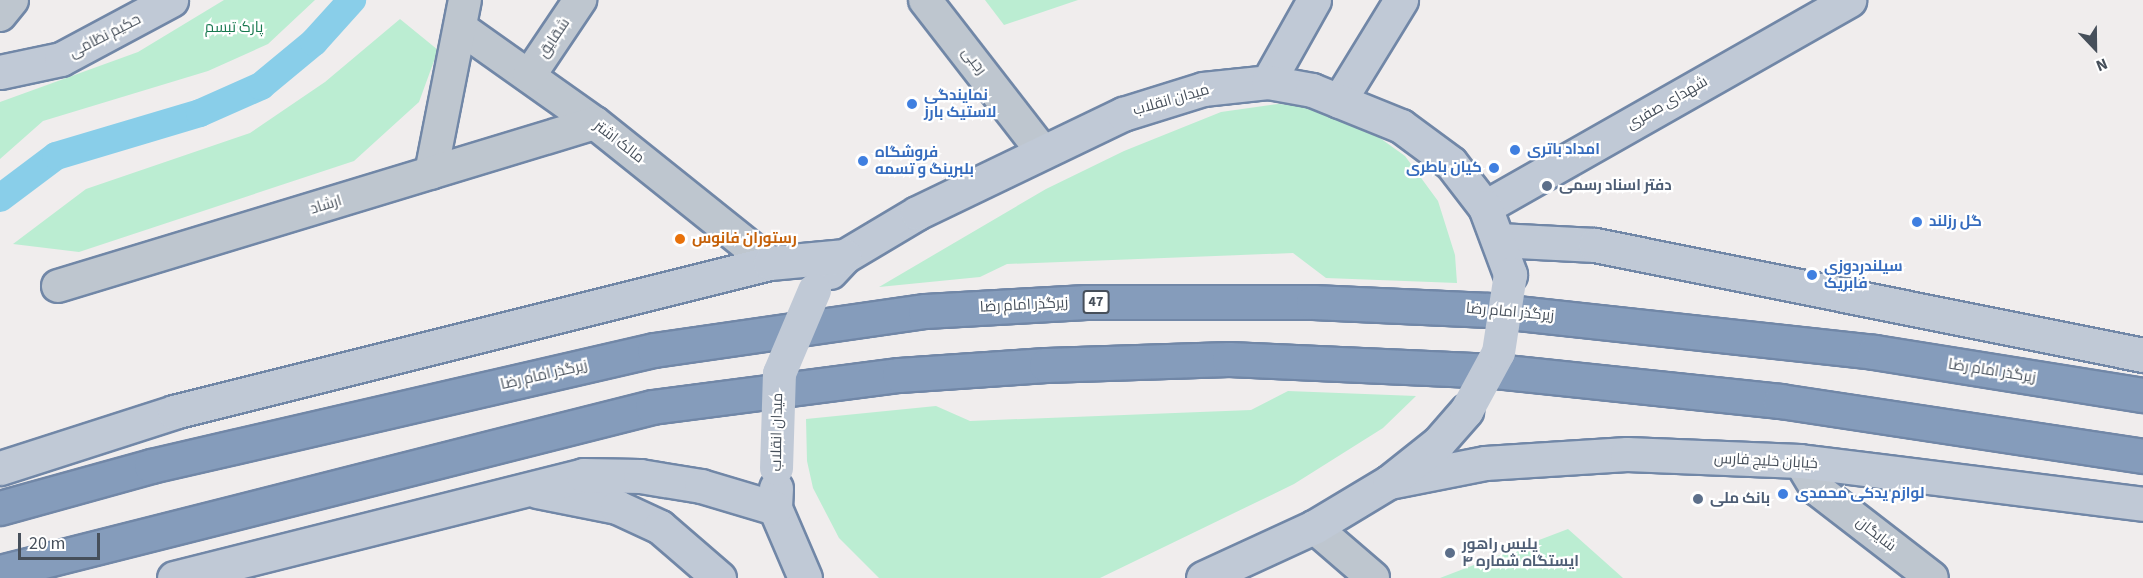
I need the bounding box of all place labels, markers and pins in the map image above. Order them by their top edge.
place label: نمایندگی لاستیک بارز [924,86,996,121]
marker: نمایندگی لاستیک بارز [905,97,919,111]
place label: امداد باتری [1527,141,1600,159]
place label: فروشگاه بلبرینگ و تسمه [875,143,974,178]
marker: امداد باتری [1508,143,1522,157]
marker: فروشگاه بلبرینگ و تسمه [856,154,870,168]
place label: کیان باطری [1406,159,1482,177]
marker: کیان باطری [1487,161,1501,175]
place label: دفتر اسناد رسمی [1559,177,1672,195]
marker: دفتر اسناد رسمی [1540,179,1554,193]
place label: گل رزلند [1929,213,1982,231]
marker: گل رزلند [1910,215,1924,229]
place label: رستوران فانوس [692,230,797,248]
marker: رستوران فانوس [673,232,687,246]
place label: سیلندردوزی فابریک [1824,257,1903,292]
marker: سیلندردوزی فابریک [1805,268,1819,282]
place label: لوازم یدکی محمدی [1795,485,1924,503]
marker: لوازم یدکی محمدی [1776,487,1790,501]
place label: بانک ملی [1710,490,1770,508]
marker: بانک ملی [1691,492,1705,506]
place label: پلیس راهور ایستگاه شماره ۴ [1462,535,1579,570]
marker: پلیس راهور ایستگاه شماره ۴ [1443,546,1457,560]

